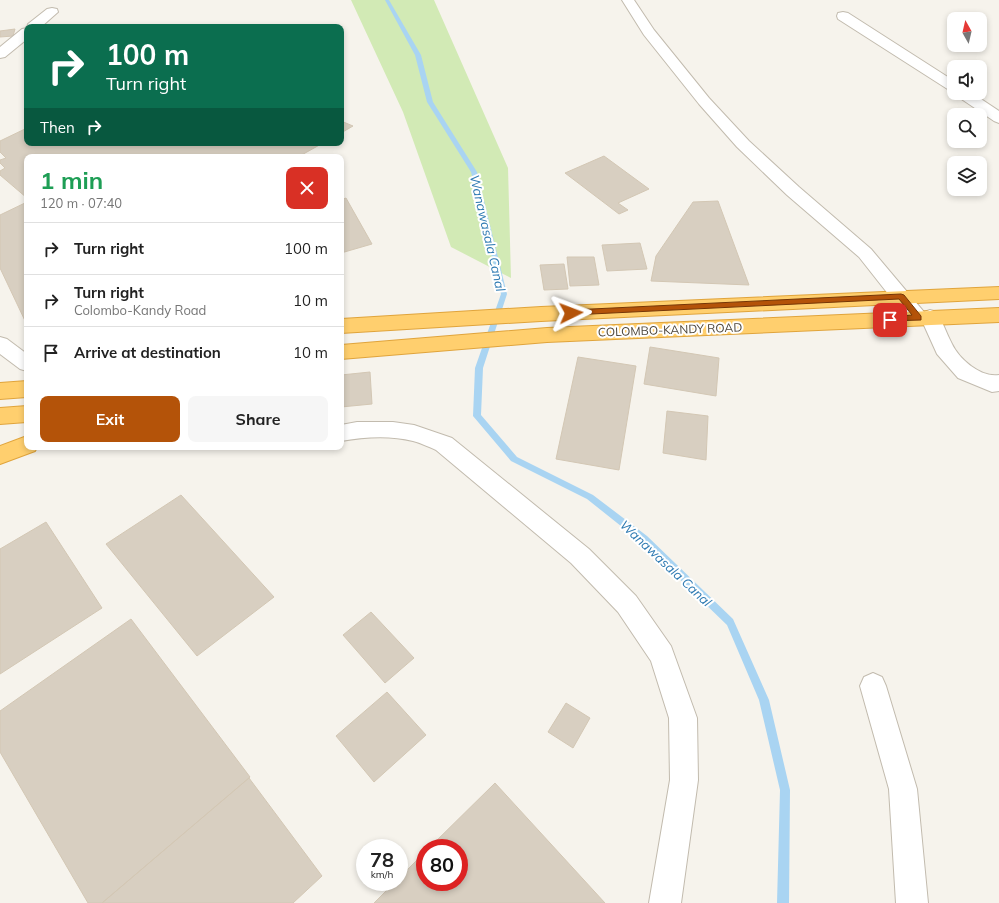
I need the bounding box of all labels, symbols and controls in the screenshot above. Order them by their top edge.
north arrow [947,12,987,52]
map controls [947,12,987,196]
text: 100 m [106,37,189,72]
icon: right [40,40,92,92]
button: sound [947,60,987,100]
text: Turn right [106,72,186,95]
button: search [947,108,987,148]
icon: right [83,116,105,138]
text: Then [40,118,75,137]
button: layers [947,156,987,196]
text: 1 min [40,165,103,195]
button: close [286,167,328,209]
water label: Wanawasala Canal [467,173,509,294]
text: 120 m · 07:40 [40,195,122,211]
icon: right [40,238,62,260]
text: Turn right [74,239,144,258]
text: 100 m [284,239,328,258]
text: Turn right [74,283,144,302]
icon: right [40,290,62,312]
text: 10 m [293,291,328,310]
position arrow [550,292,592,334]
text: Colombo-Kandy Road [74,302,206,318]
pin [873,303,907,337]
icon: arrive [879,309,901,331]
street label: COLOMBO-KANDY ROAD [598,319,742,340]
icon: arrive [40,342,62,364]
text: Arrive at destination [74,343,221,362]
text: 10 m [293,343,328,362]
button: Exit [40,396,180,442]
button: Share [188,396,328,442]
water label: Wanawasala Canal [617,516,716,610]
speed limit sign: 80 [416,839,468,891]
text: 78 [370,847,394,872]
text: km/h [371,868,393,881]

